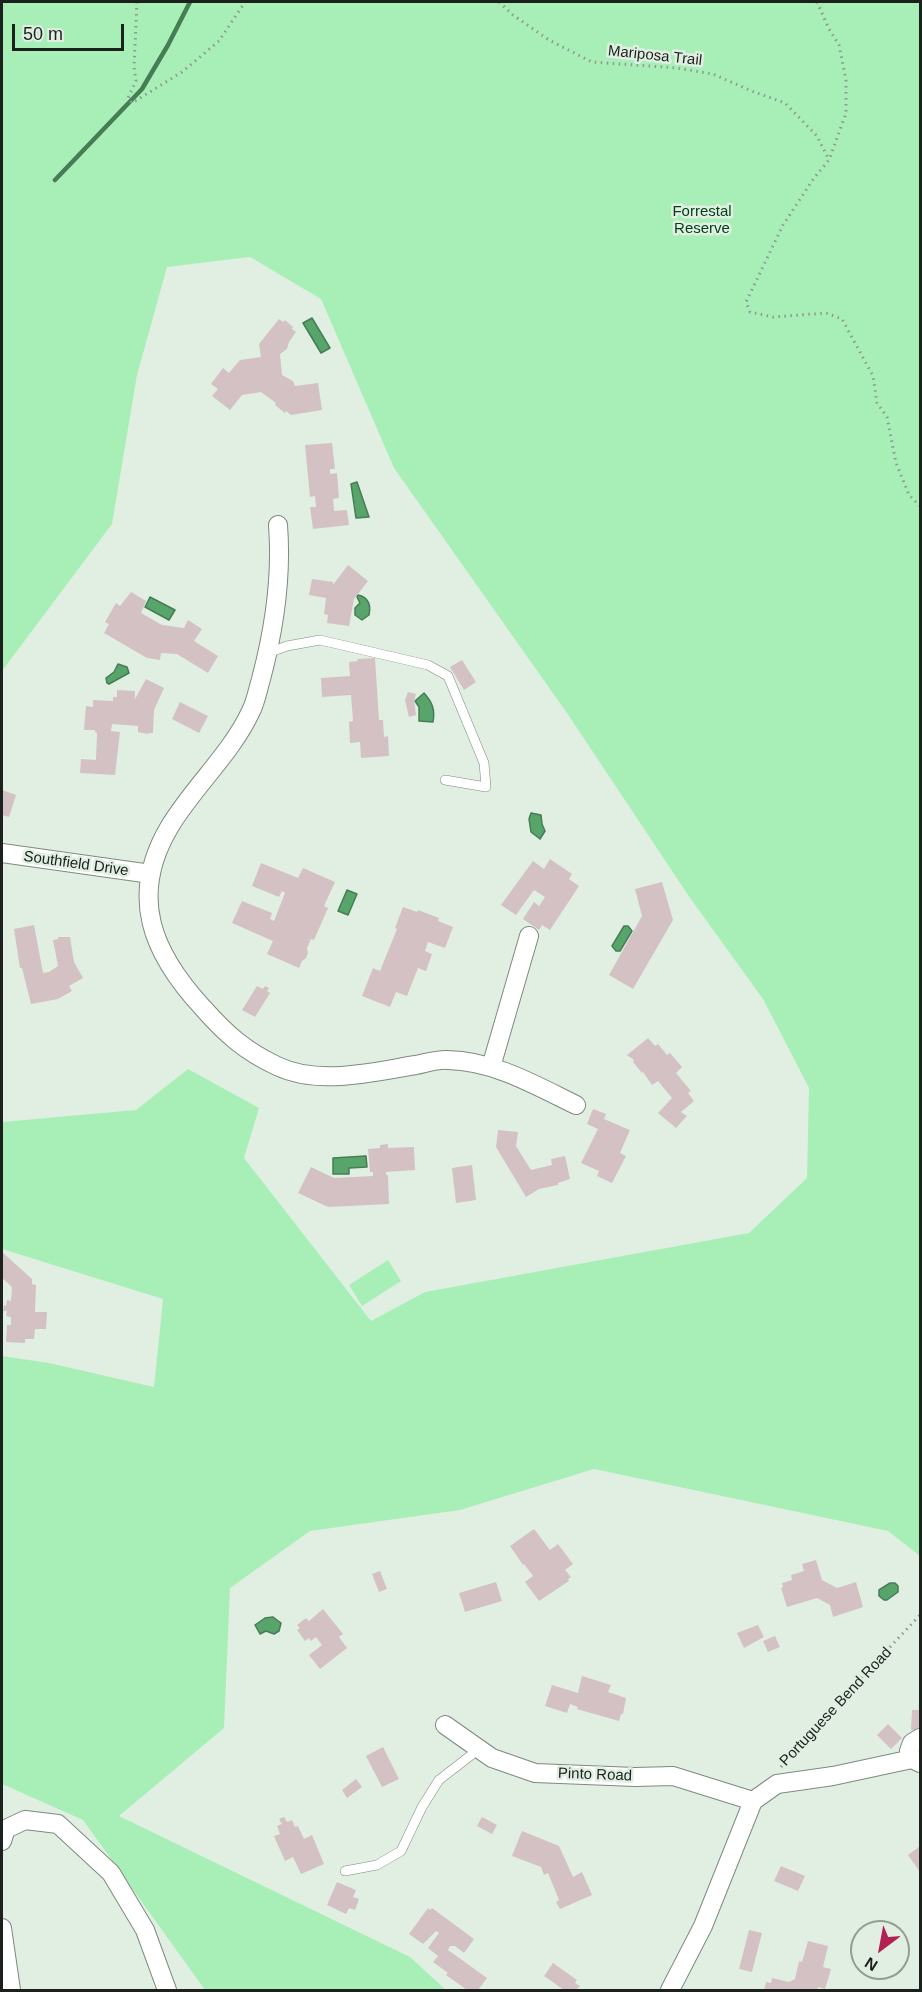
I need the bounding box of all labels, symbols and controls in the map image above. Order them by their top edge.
scale bar [15,12,128,50]
text: 50 m [23,24,63,44]
street label: Mariposa Trail [607,42,703,70]
park label: Forrestal Reserve [672,203,732,238]
street label: Southfield Drive [22,848,130,880]
street label: Portuguese Bend Road [776,1644,896,1770]
street label: Pinto Road [558,1765,632,1785]
north arrow [850,1920,910,1980]
text: N [862,1954,881,1974]

